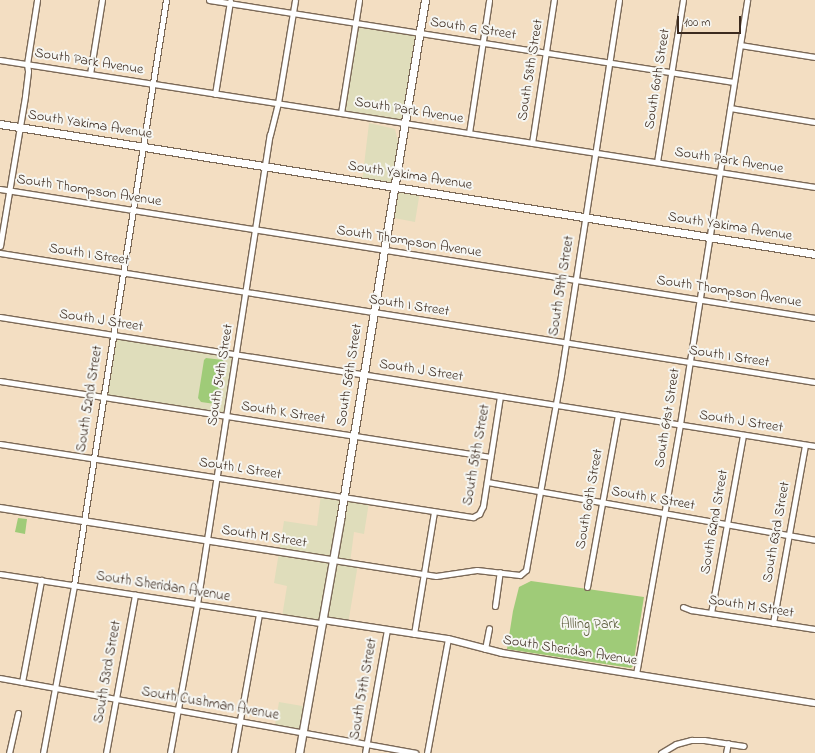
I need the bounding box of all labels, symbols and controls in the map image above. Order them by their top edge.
scale bar [679,8,743,34]
street label: South G Street [429,14,517,44]
text: 100 m [684,14,711,32]
street label: South 58th Street [515,18,547,122]
street label: South 60th Street [642,28,674,130]
street label: South Park Avenue [33,45,145,79]
street label: South Park Avenue [353,94,465,128]
street label: South Yakima Avenue [27,107,153,143]
street label: South Park Avenue [673,144,785,178]
street label: South Yakima Avenue [347,158,473,194]
street label: South Thompson Avenue [15,171,163,211]
street label: South Yakima Avenue [667,209,793,245]
street label: South Thompson Avenue [335,222,483,262]
street label: South 59th Street [546,235,578,337]
street label: South I Street [48,240,130,270]
street label: South Thompson Avenue [655,272,803,312]
street label: South I Street [368,291,450,321]
street label: South J Street [58,306,144,336]
street label: South 54th Street [205,323,237,427]
street label: South 56th Street [334,323,366,427]
street label: South I Street [688,342,770,372]
street label: South 52nd Street [73,345,107,453]
street label: South J Street [378,356,464,386]
street label: South 61st Street [652,367,684,469]
street label: South K Street [240,398,326,428]
street label: South 58th Street [460,403,494,507]
street label: South J Street [698,407,784,437]
street label: South 60th Street [573,448,607,550]
street label: South L Street [198,454,282,484]
street label: South 62nd Street [698,468,732,576]
street label: South 63rd Street [760,480,794,584]
street label: South K Street [610,483,696,515]
street label: South M Street [220,522,308,552]
street label: South Sheridan Avenue [95,568,231,606]
street label: South M Street [707,592,795,622]
park label: Alling Park [561,617,619,633]
street label: South 53rd Street [91,619,125,725]
street label: South Sheridan Avenue [502,632,638,670]
street label: South 57th Street [347,637,381,741]
street label: South Cushman Avenue [140,684,280,724]

